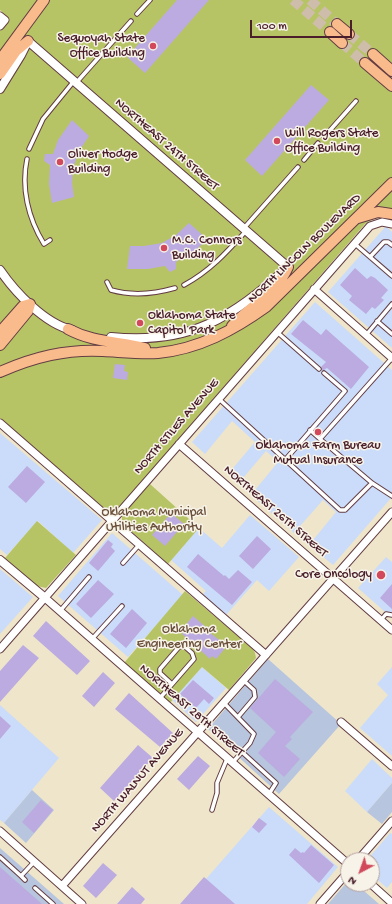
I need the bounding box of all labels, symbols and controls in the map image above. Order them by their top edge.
scale bar [252,12,354,38]
text: 100 m [257,20,287,34]
place label: Sequoyah State Office Building [57,31,145,62]
marker: Sequoyah State Office Building [148,41,158,51]
street label: NORTHEAST 24TH STREET [111,96,221,194]
place label: Will Rogers State Office Building [285,126,378,157]
marker: Will Rogers State Office Building [272,136,282,146]
place label: Oliver Hodge Building [68,147,138,178]
marker: Oliver Hodge Building [55,157,65,167]
street label: NORTH LINCOLN BOULEVARD [245,191,365,307]
place label: M.C. Connors Building [172,233,242,264]
marker: M.C. Connors Building [159,243,169,253]
place label: Oklahoma State Capitol Park [148,308,236,339]
marker: Oklahoma State Capitol Park [135,318,145,328]
street label: NORTH STILES AVENUE [131,376,223,478]
marker: Oklahoma Farm Bureau Mutual Insurance [313,427,323,437]
place label: Oklahoma Farm Bureau Mutual Insurance [255,438,381,469]
street label: NORTHEAST 26TH STREET [220,463,330,561]
park label: Oklahoma Municipal Utilities Authority [102,505,206,536]
place label: Core Oncology [295,567,372,583]
marker: Core Oncology [375,569,387,581]
park label: Oklahoma Engineering Center [137,622,241,653]
street label: NORTHEAST 28TH STREET [136,661,246,761]
street label: NORTH WALNUT AVENUE [88,726,188,836]
north arrow [340,852,380,892]
text: N [346,873,359,887]

